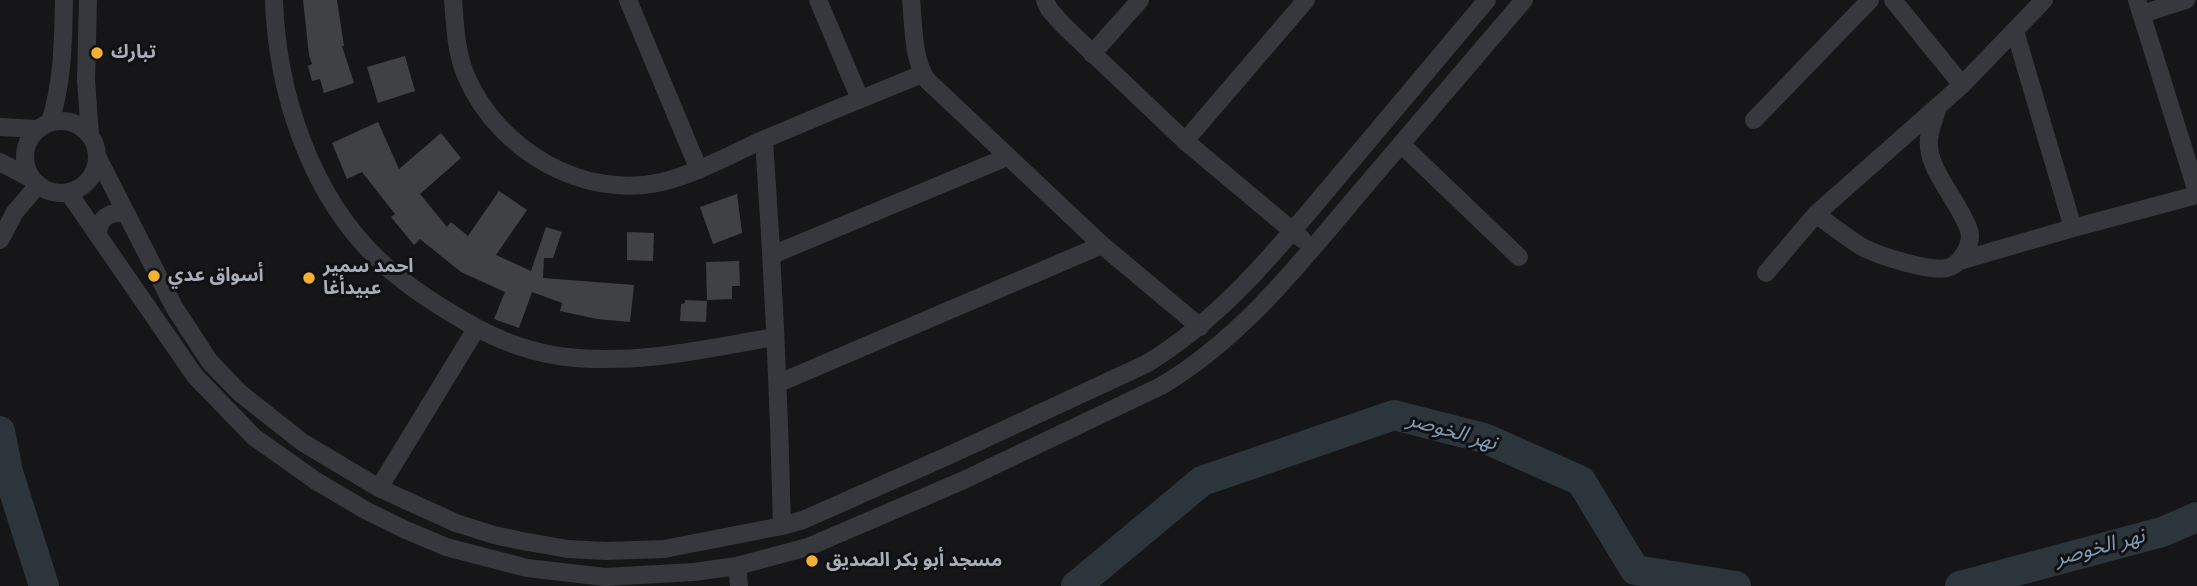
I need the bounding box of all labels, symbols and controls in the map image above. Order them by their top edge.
place label: تبارك [111,42,156,64]
marker: تبارك [89,45,105,61]
place label: احمد سمير عبيدأغا [323,256,414,300]
place label: أسواق عدي [168,265,264,287]
marker: أسواق عدي [146,268,162,284]
marker: احمد سمير عبيدأغا [301,270,317,286]
water label: نهر الخوصر [1405,407,1499,457]
water label: نهر الخوصر [2053,524,2147,572]
place label: مسجد أبو بكر الصديق [826,550,1002,572]
marker: مسجد أبو بكر الصديق [804,553,820,569]

